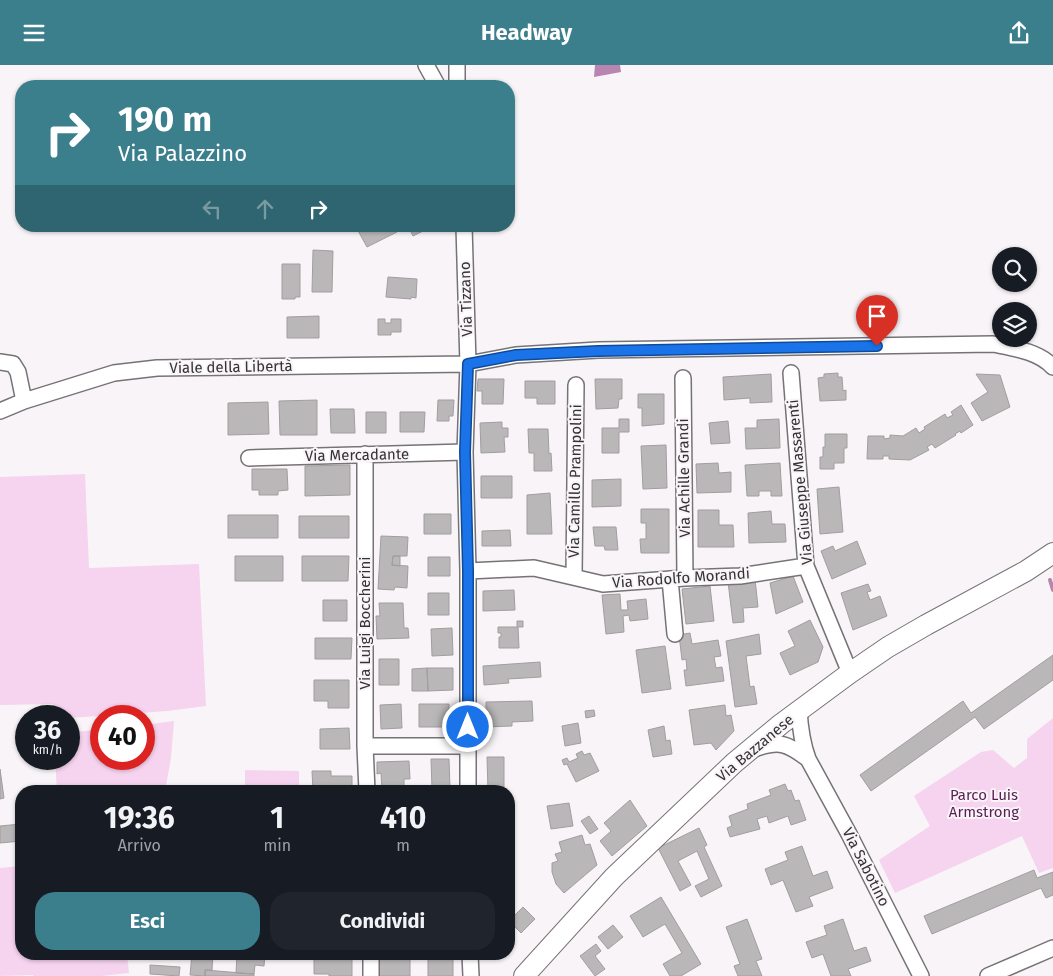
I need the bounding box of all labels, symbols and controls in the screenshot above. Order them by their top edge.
icon: menu [20,19,48,47]
text: Headway [481,19,572,46]
icon: share [1005,19,1033,47]
text: 190 m [118,98,212,140]
icon: right [35,100,100,165]
text: Via Palazzino [118,140,247,167]
icon: left [198,195,226,223]
icon: ahead [251,195,279,223]
icon: right [304,195,332,223]
map controls [992,247,1037,347]
button: search [992,247,1037,292]
street label: Via Tizzano [456,261,476,337]
pin [856,295,898,346]
icon: arrive [863,302,891,330]
button: layers [992,302,1037,347]
street label: Viale della Libertà [169,357,293,377]
street label: Via Giuseppe Massarenti [784,399,816,565]
street label: Via Camillo Prampolini [565,404,585,558]
street label: Via Achille Grandi [674,418,694,538]
street label: Via Mercadante [305,445,409,465]
street label: Via Luigi Boccherini [356,557,374,689]
street label: Via Rodolfo Morandi [612,564,750,592]
position arrow [441,700,493,752]
speed limit sign: 40 [90,705,155,770]
street label: Via Bazzanese [713,711,797,785]
text: 36 [34,716,61,746]
text: km/h [33,743,62,757]
park label: Parco Luis Armstrong [949,786,1019,821]
text: 19:36 [104,800,175,836]
text: 1 [270,800,284,836]
text: 410 [380,800,426,836]
street label: Via Sabotino [838,825,894,909]
text: Arrivo [118,836,161,855]
text: min [264,836,291,855]
text: m [396,836,410,855]
button: Esci [35,892,260,950]
button: Condividi [270,892,495,950]

